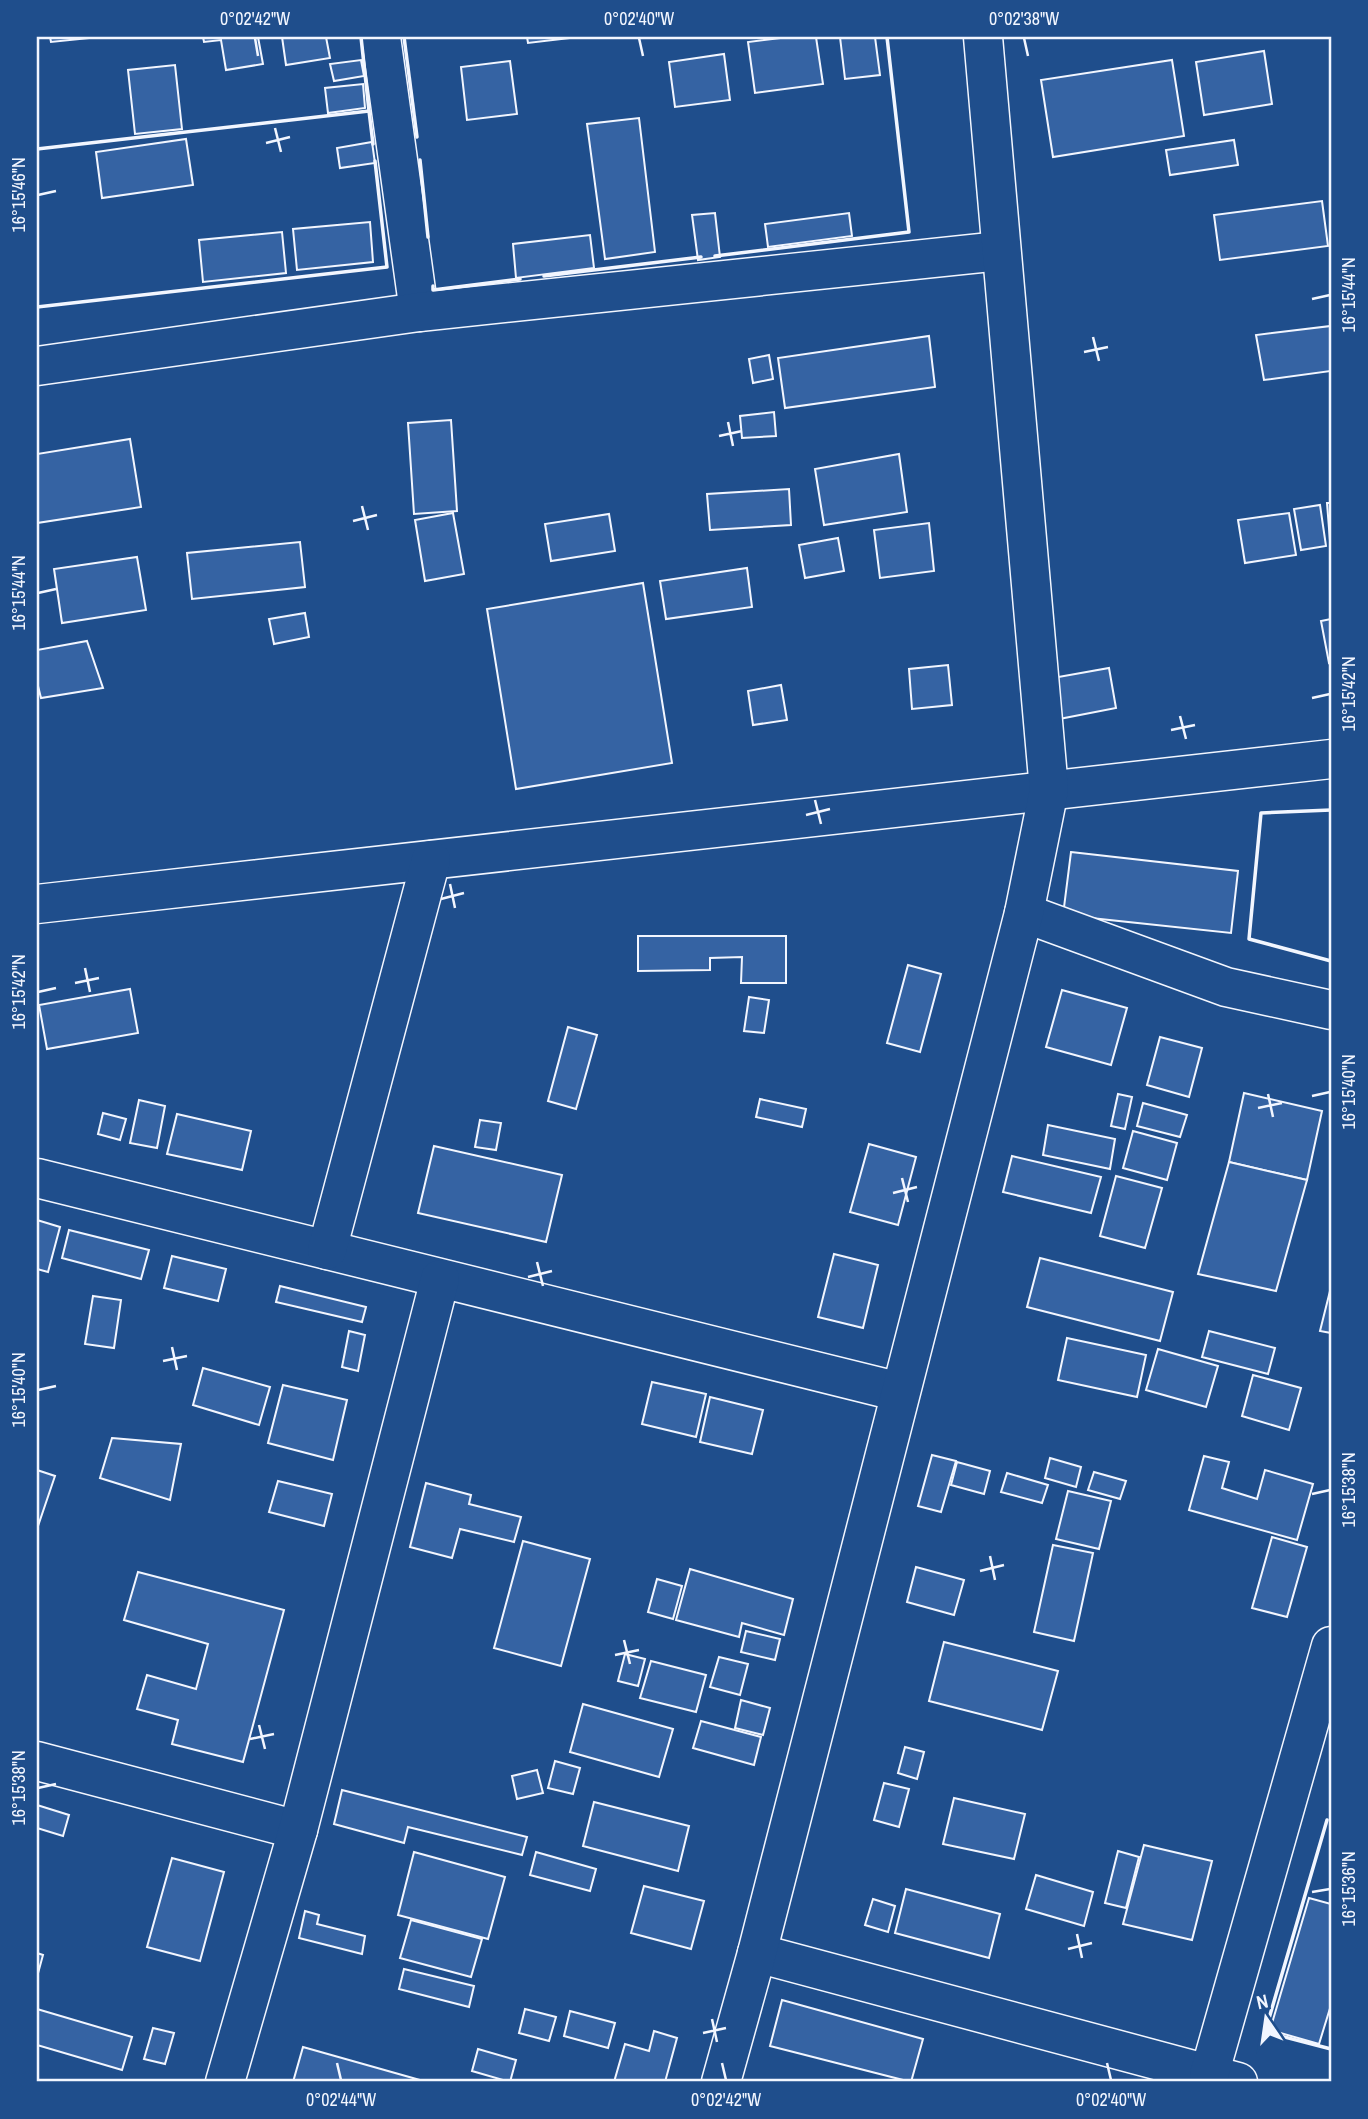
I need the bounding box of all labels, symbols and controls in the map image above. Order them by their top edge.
text: 0°02'42"W [220,6,290,31]
text: 0°02'40"W [604,6,674,31]
text: 0°02'38"W [989,6,1059,31]
text: 16°15'46"N [6,157,31,233]
text: 16°15'44"N [1336,257,1361,333]
text: 16°15'44"N [6,555,31,631]
text: 16°15'42"N [1336,656,1361,732]
text: 16°15'42"N [6,954,31,1030]
text: 16°15'40"N [1336,1054,1361,1130]
text: 16°15'40"N [6,1352,31,1428]
text: 16°15'38"N [1336,1452,1361,1528]
text: 16°15'38"N [6,1750,31,1826]
text: 16°15'36"N [1336,1851,1361,1927]
north arrow [1232,1982,1302,2052]
text: N [1254,1988,1271,2015]
text: 0°02'44"W [306,2087,376,2112]
text: 0°02'42"W [691,2087,761,2112]
text: 0°02'40"W [1076,2087,1146,2112]

